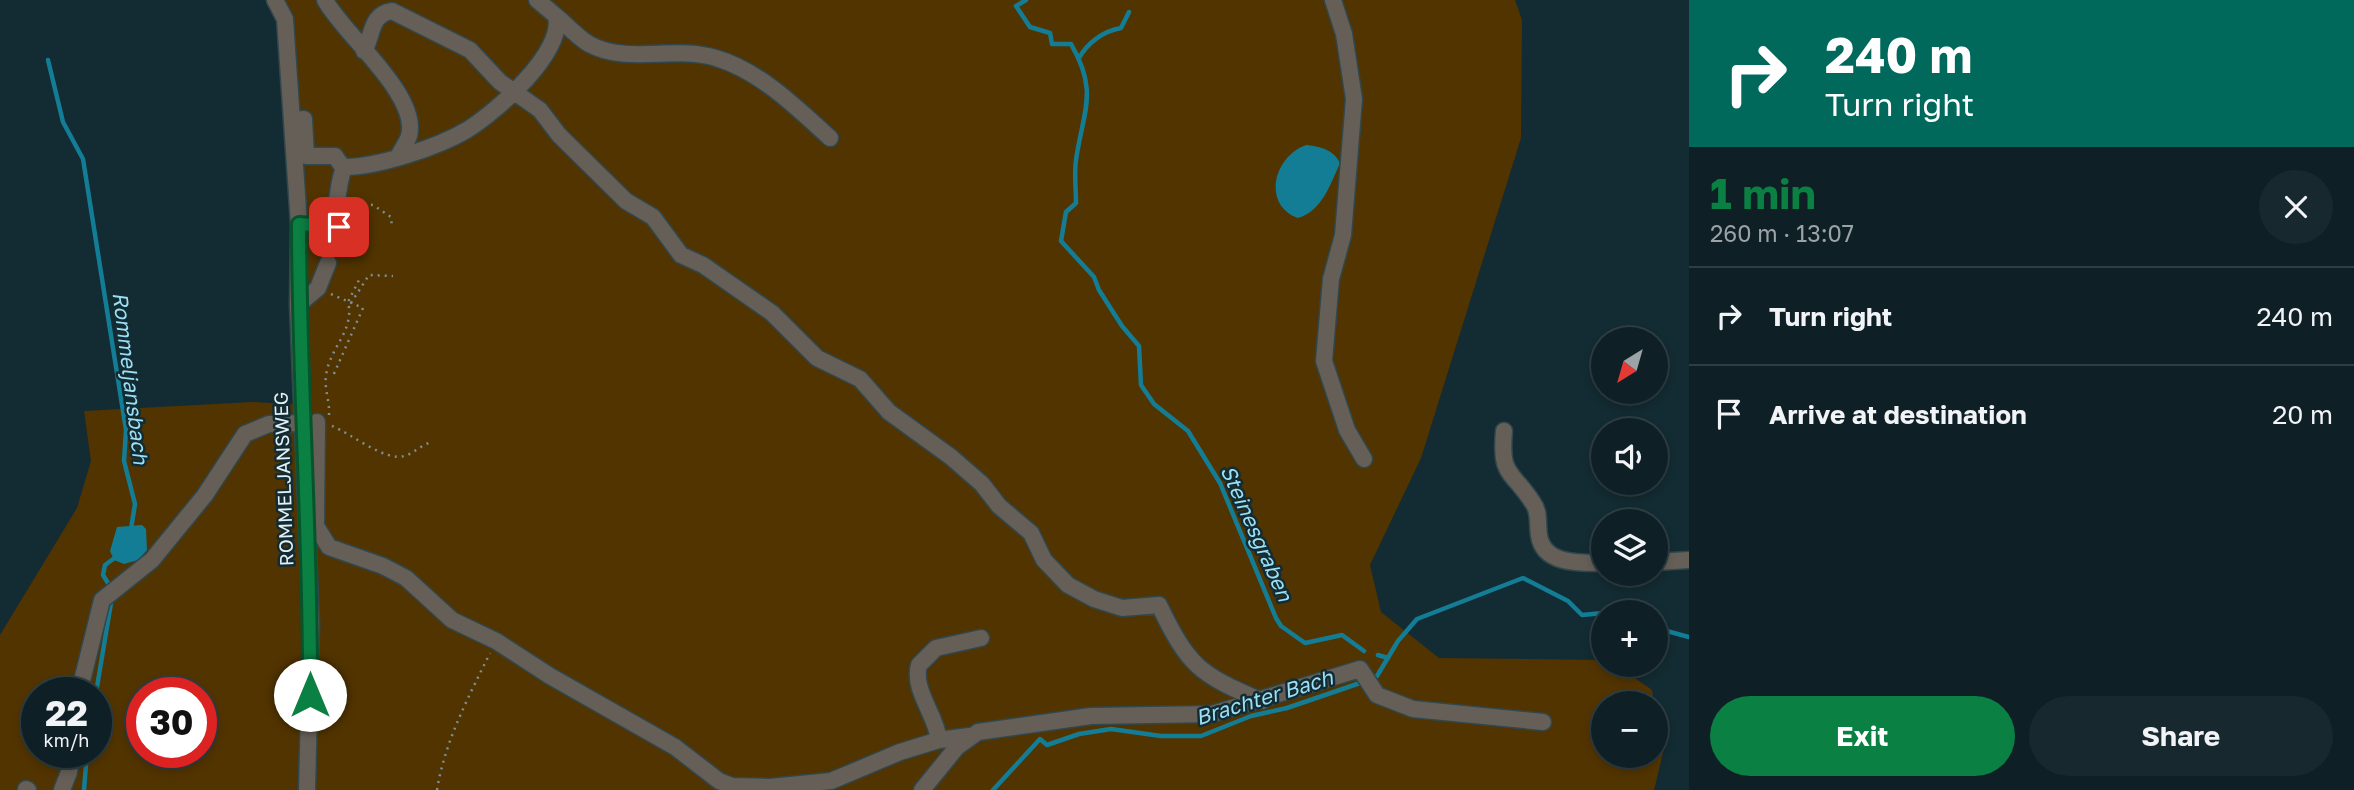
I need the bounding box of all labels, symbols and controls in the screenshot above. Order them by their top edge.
text: 240 m [1825,25,1973,84]
icon: right [1710,28,1801,119]
text: Turn right [1825,85,1974,123]
text: 1 min [1710,168,1816,218]
button: close [2259,170,2333,244]
pin [309,197,369,257]
icon: arrive [320,208,358,246]
text: 260 m · 13:07 [1710,219,1854,247]
water label: Rommeljansbach [108,290,155,467]
icon: right [1710,297,1748,335]
text: Turn right [1769,301,1892,332]
text: 240 m [2256,301,2333,332]
north arrow [1591,327,1668,404]
map controls [1591,327,1668,768]
street label: ROMMELJANSWEG [268,391,298,567]
icon: arrive [1710,395,1748,433]
text: Arrive at destination [1769,399,2027,430]
text: 20 m [2272,399,2333,430]
button: sound [1591,418,1668,495]
water label: Steinesgraben [1215,461,1299,606]
button: layers [1591,509,1668,586]
button: + [1591,600,1668,677]
position arrow [273,658,347,732]
water label: Brachter Bach [1192,663,1337,730]
speed limit sign: 30 [126,677,217,768]
button: − [1591,691,1668,768]
text: 22 [45,692,88,734]
button: Exit [1710,696,2015,776]
button: Share [2029,696,2333,776]
text: km/h [44,729,89,751]

